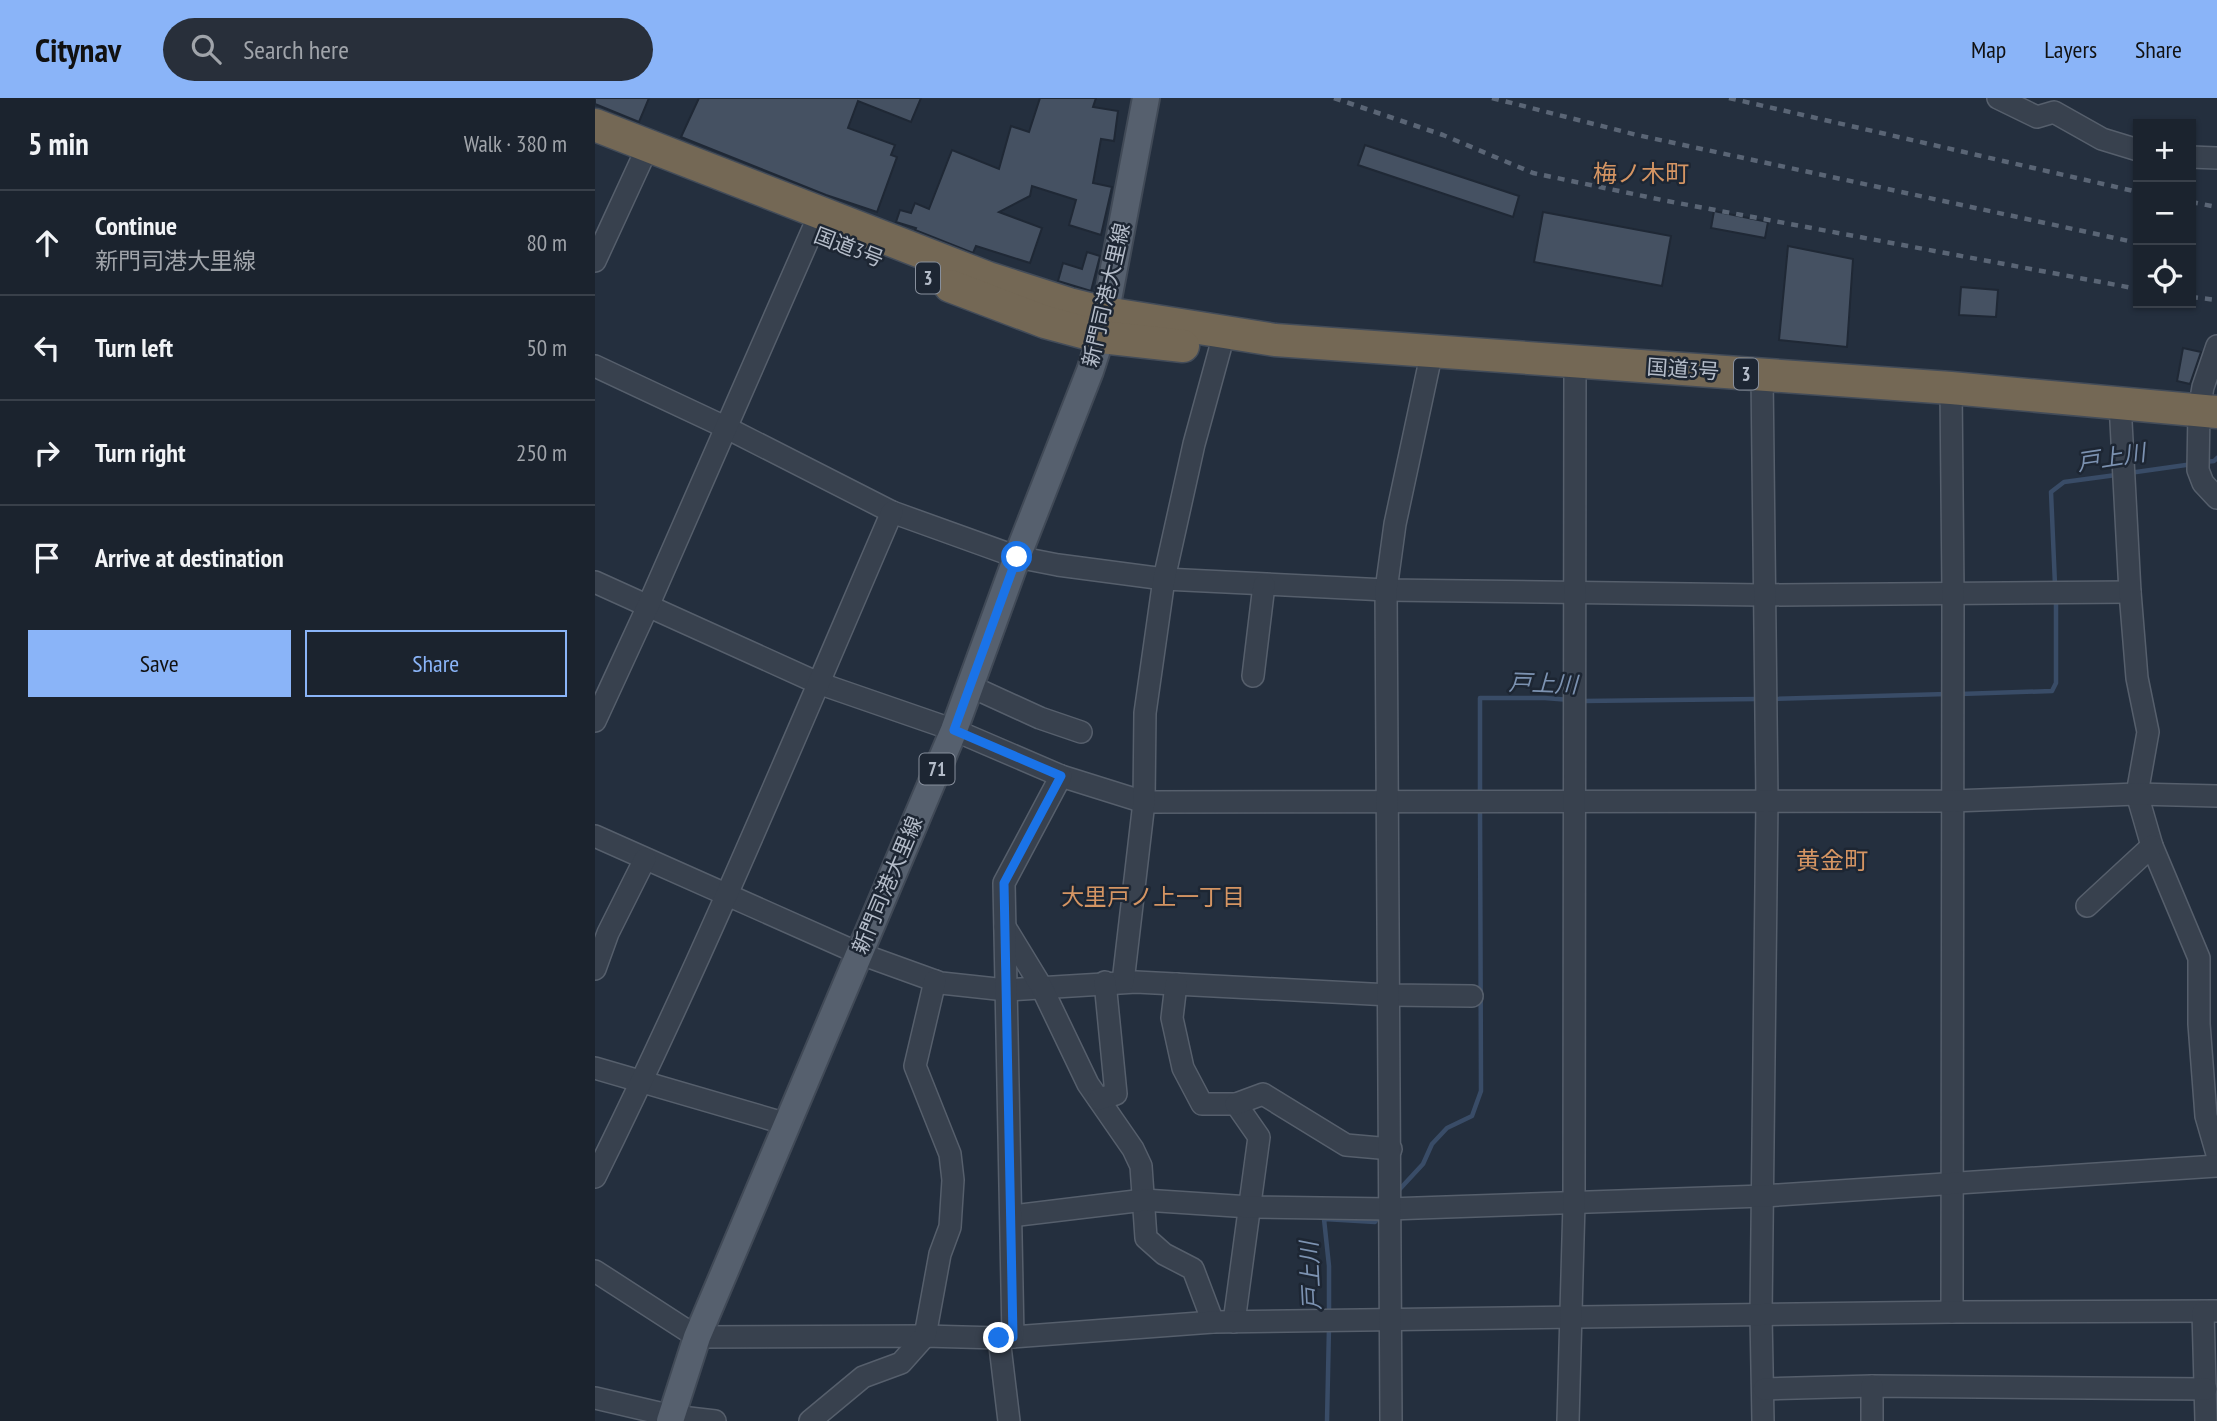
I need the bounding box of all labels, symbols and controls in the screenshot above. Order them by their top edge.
search box [163,18,653,81]
text: Citynav [35,28,121,71]
icon: search [187,30,225,68]
text: Search here [243,33,349,66]
text: Map [1971,34,2006,65]
text: Layers [2044,34,2097,65]
text: Share [2135,34,2182,65]
map controls [2133,119,2196,308]
button: + [2133,119,2196,182]
text: 5 min [28,124,89,163]
text: Walk · 380 m [464,129,567,158]
district label: 梅ノ木町 [1593,158,1689,189]
button: − [2133,182,2196,245]
text: Continue [95,209,177,242]
street label: 新門司港大里線 [1076,220,1136,370]
street label: 国道3号 [810,221,888,273]
icon: ahead [28,224,66,262]
text: 80 m [526,228,567,257]
button: locate [2133,245,2196,308]
text: 新門司港大里線 [95,246,256,275]
road number: 3 [916,262,940,294]
icon: left [28,329,66,367]
text: Turn left [95,331,173,364]
text: 50 m [526,333,567,362]
street label: 国道3号 [1646,353,1720,385]
road number: 3 [1734,358,1758,390]
icon: right [28,434,66,472]
text: Turn right [95,436,186,469]
water label: 戸上川 [2075,437,2150,477]
text: 250 m [516,438,567,467]
icon: arrive [28,539,66,577]
text: Arrive at destination [95,541,284,574]
route start [1001,541,1032,572]
button: Save [28,630,291,697]
button: Share [305,630,567,697]
water label: 戸上川 [1508,667,1581,699]
road number: 71 [919,754,955,784]
street label: 新門司港大里線 [846,812,928,958]
district label: 黄金町 [1796,845,1868,876]
district label: 大里戸ノ上一丁目 [1061,882,1245,911]
water label: 戸上川 [1294,1238,1326,1311]
route end [983,1322,1014,1353]

